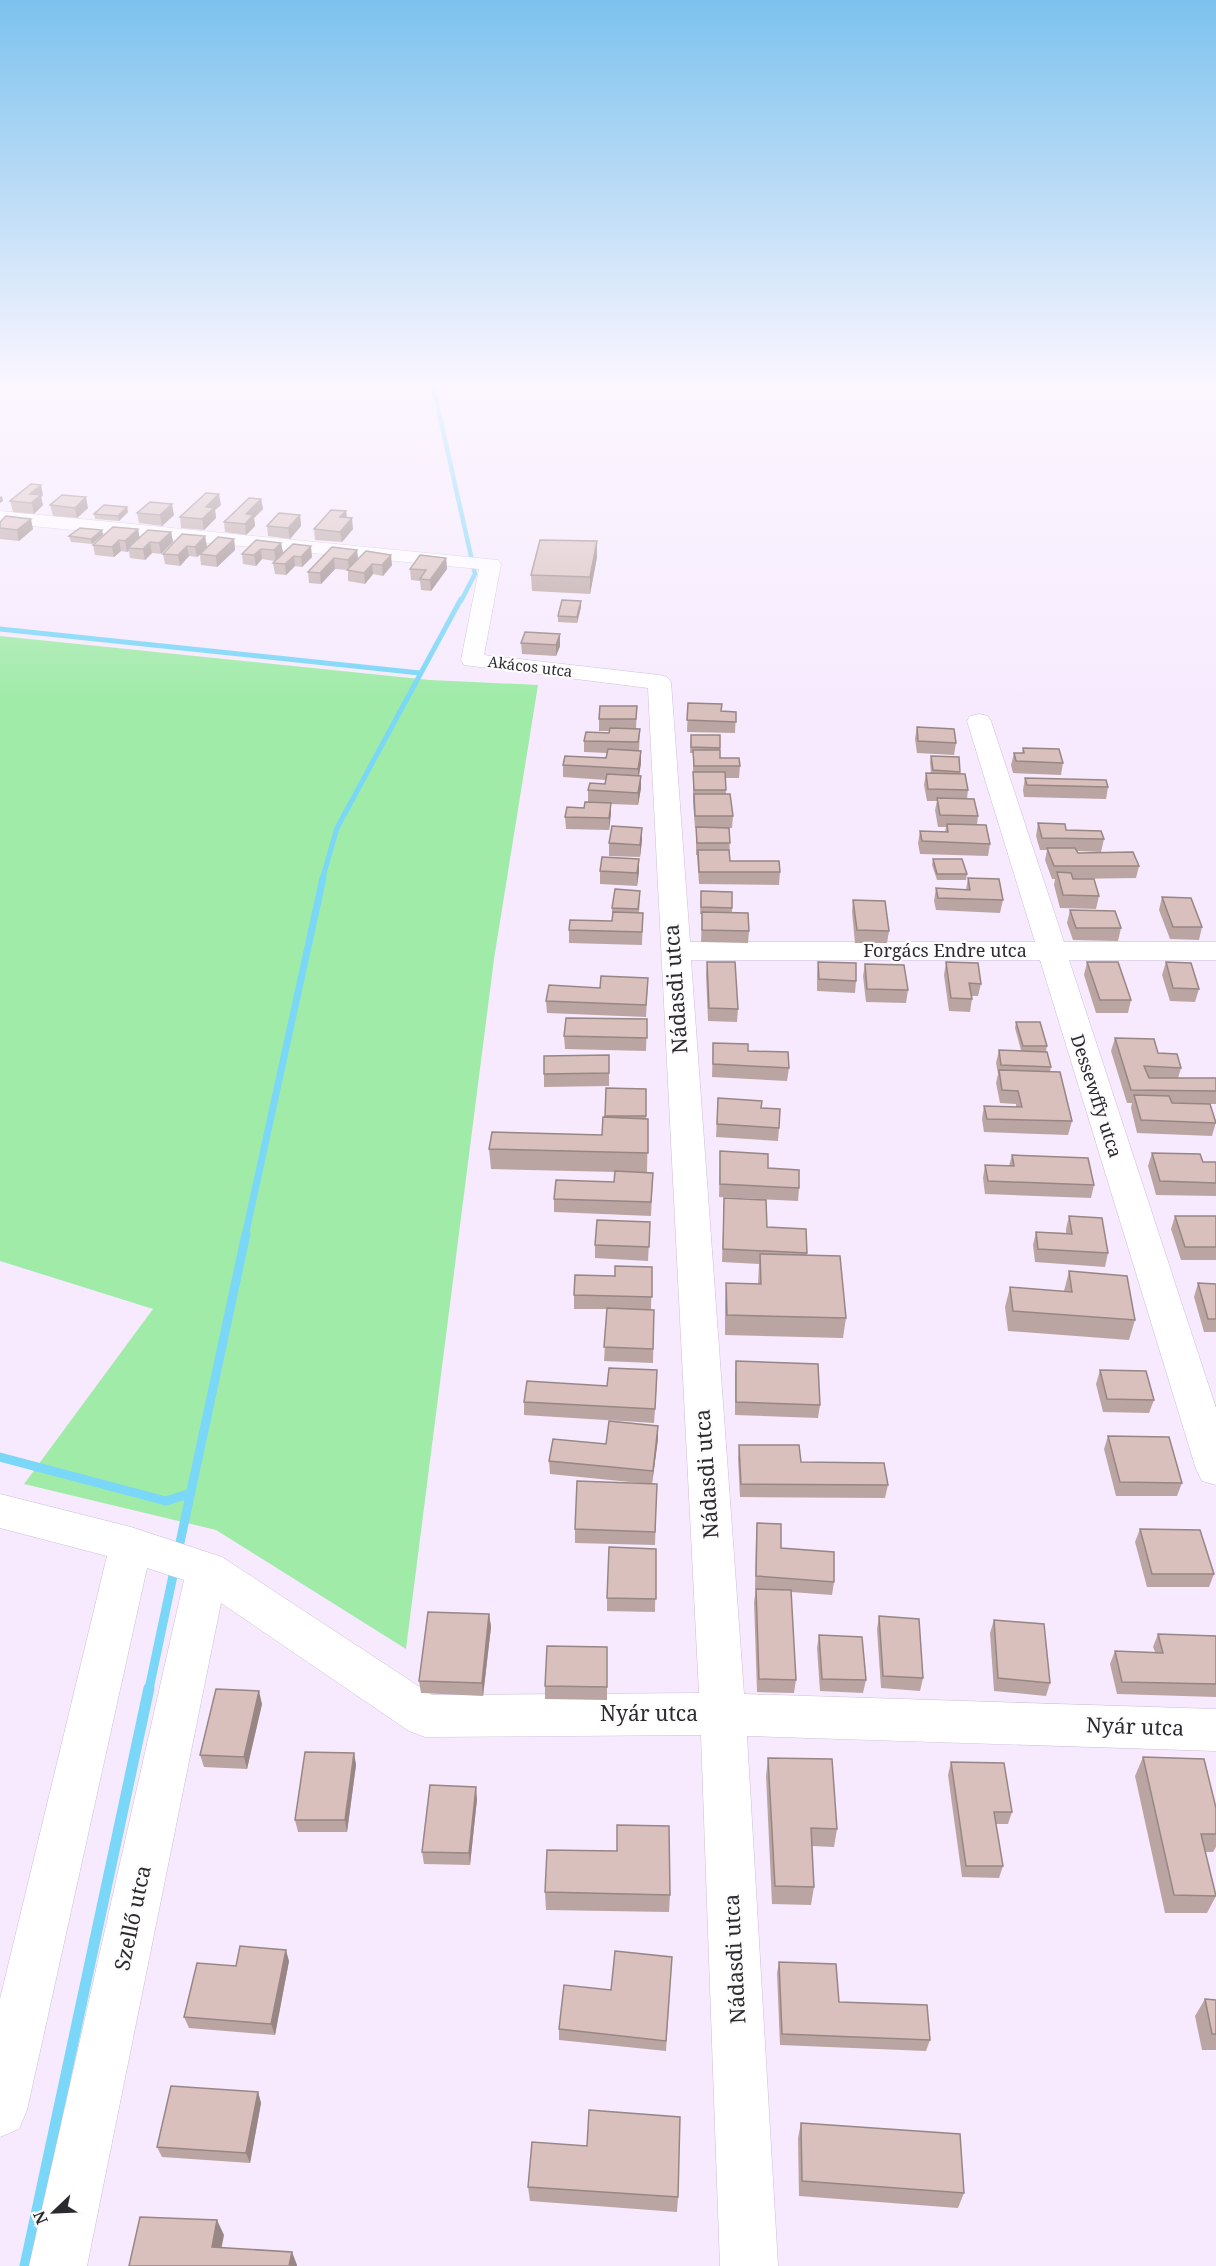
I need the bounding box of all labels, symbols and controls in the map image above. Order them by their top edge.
street label: Akácos utca [487,651,574,681]
street label: Nádasdi utca [657,923,694,1055]
street label: Forgács Endre utca [863,938,1027,962]
street label: Dessewffy utca [1066,1031,1128,1160]
street label: Nádasdi utca [688,1408,725,1540]
street label: Nyár utca [600,1699,698,1727]
street label: Nyár utca [1086,1710,1184,1742]
street label: Szellő utca [107,1863,157,1973]
street label: Nádasdi utca [717,1893,751,2025]
north arrow [24,2182,84,2242]
text: N [27,2207,53,2228]

